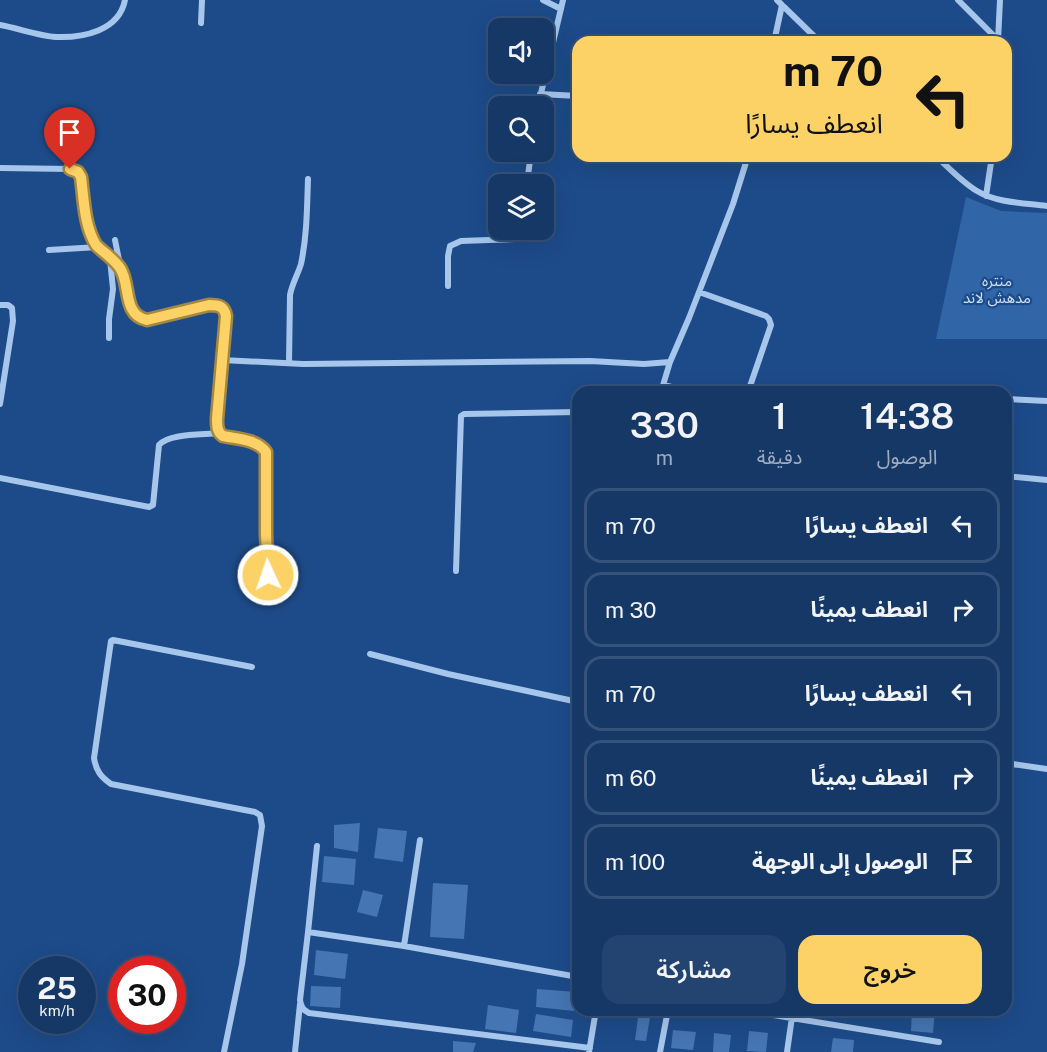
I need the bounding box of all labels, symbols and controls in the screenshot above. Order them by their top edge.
map controls [488,18,554,240]
button: sound [488,18,554,84]
text: 70 m [783,46,883,95]
icon: left [904,60,982,138]
button: search [488,96,554,162]
pin [44,107,95,169]
text: انعطف يسارًا [745,107,883,139]
icon: arrive [53,116,86,149]
button: layers [488,174,554,240]
park label: منتره مدهش لاند [963,272,1031,307]
text: 1 [772,395,787,437]
text: 14:38 [860,395,954,437]
text: 330 [630,404,699,446]
text: دقيقة [757,445,802,469]
text: الوصول [877,445,938,469]
text: m [656,446,673,470]
icon: left [946,509,979,542]
text: انعطف يسارًا [805,512,928,538]
text: 70 m [605,513,656,539]
position arrow [236,543,300,607]
icon: right [946,593,979,626]
text: انعطف يمينًا [811,596,928,622]
text: 30 m [605,597,657,623]
icon: left [946,677,979,710]
text: انعطف يسارًا [805,680,928,706]
text: 70 m [605,681,656,707]
icon: right [946,761,979,794]
text: انعطف يمينًا [811,764,928,790]
text: 60 m [605,765,656,791]
icon: arrive [946,845,979,878]
text: الوصول إلى الوجهة [752,848,928,874]
text: 100 m [605,849,665,875]
button: مشاركة [602,935,786,1004]
button: خروج [798,935,982,1004]
speed limit sign: 30 [108,956,186,1034]
text: 25 [37,970,77,1006]
text: km/h [39,1002,75,1019]

